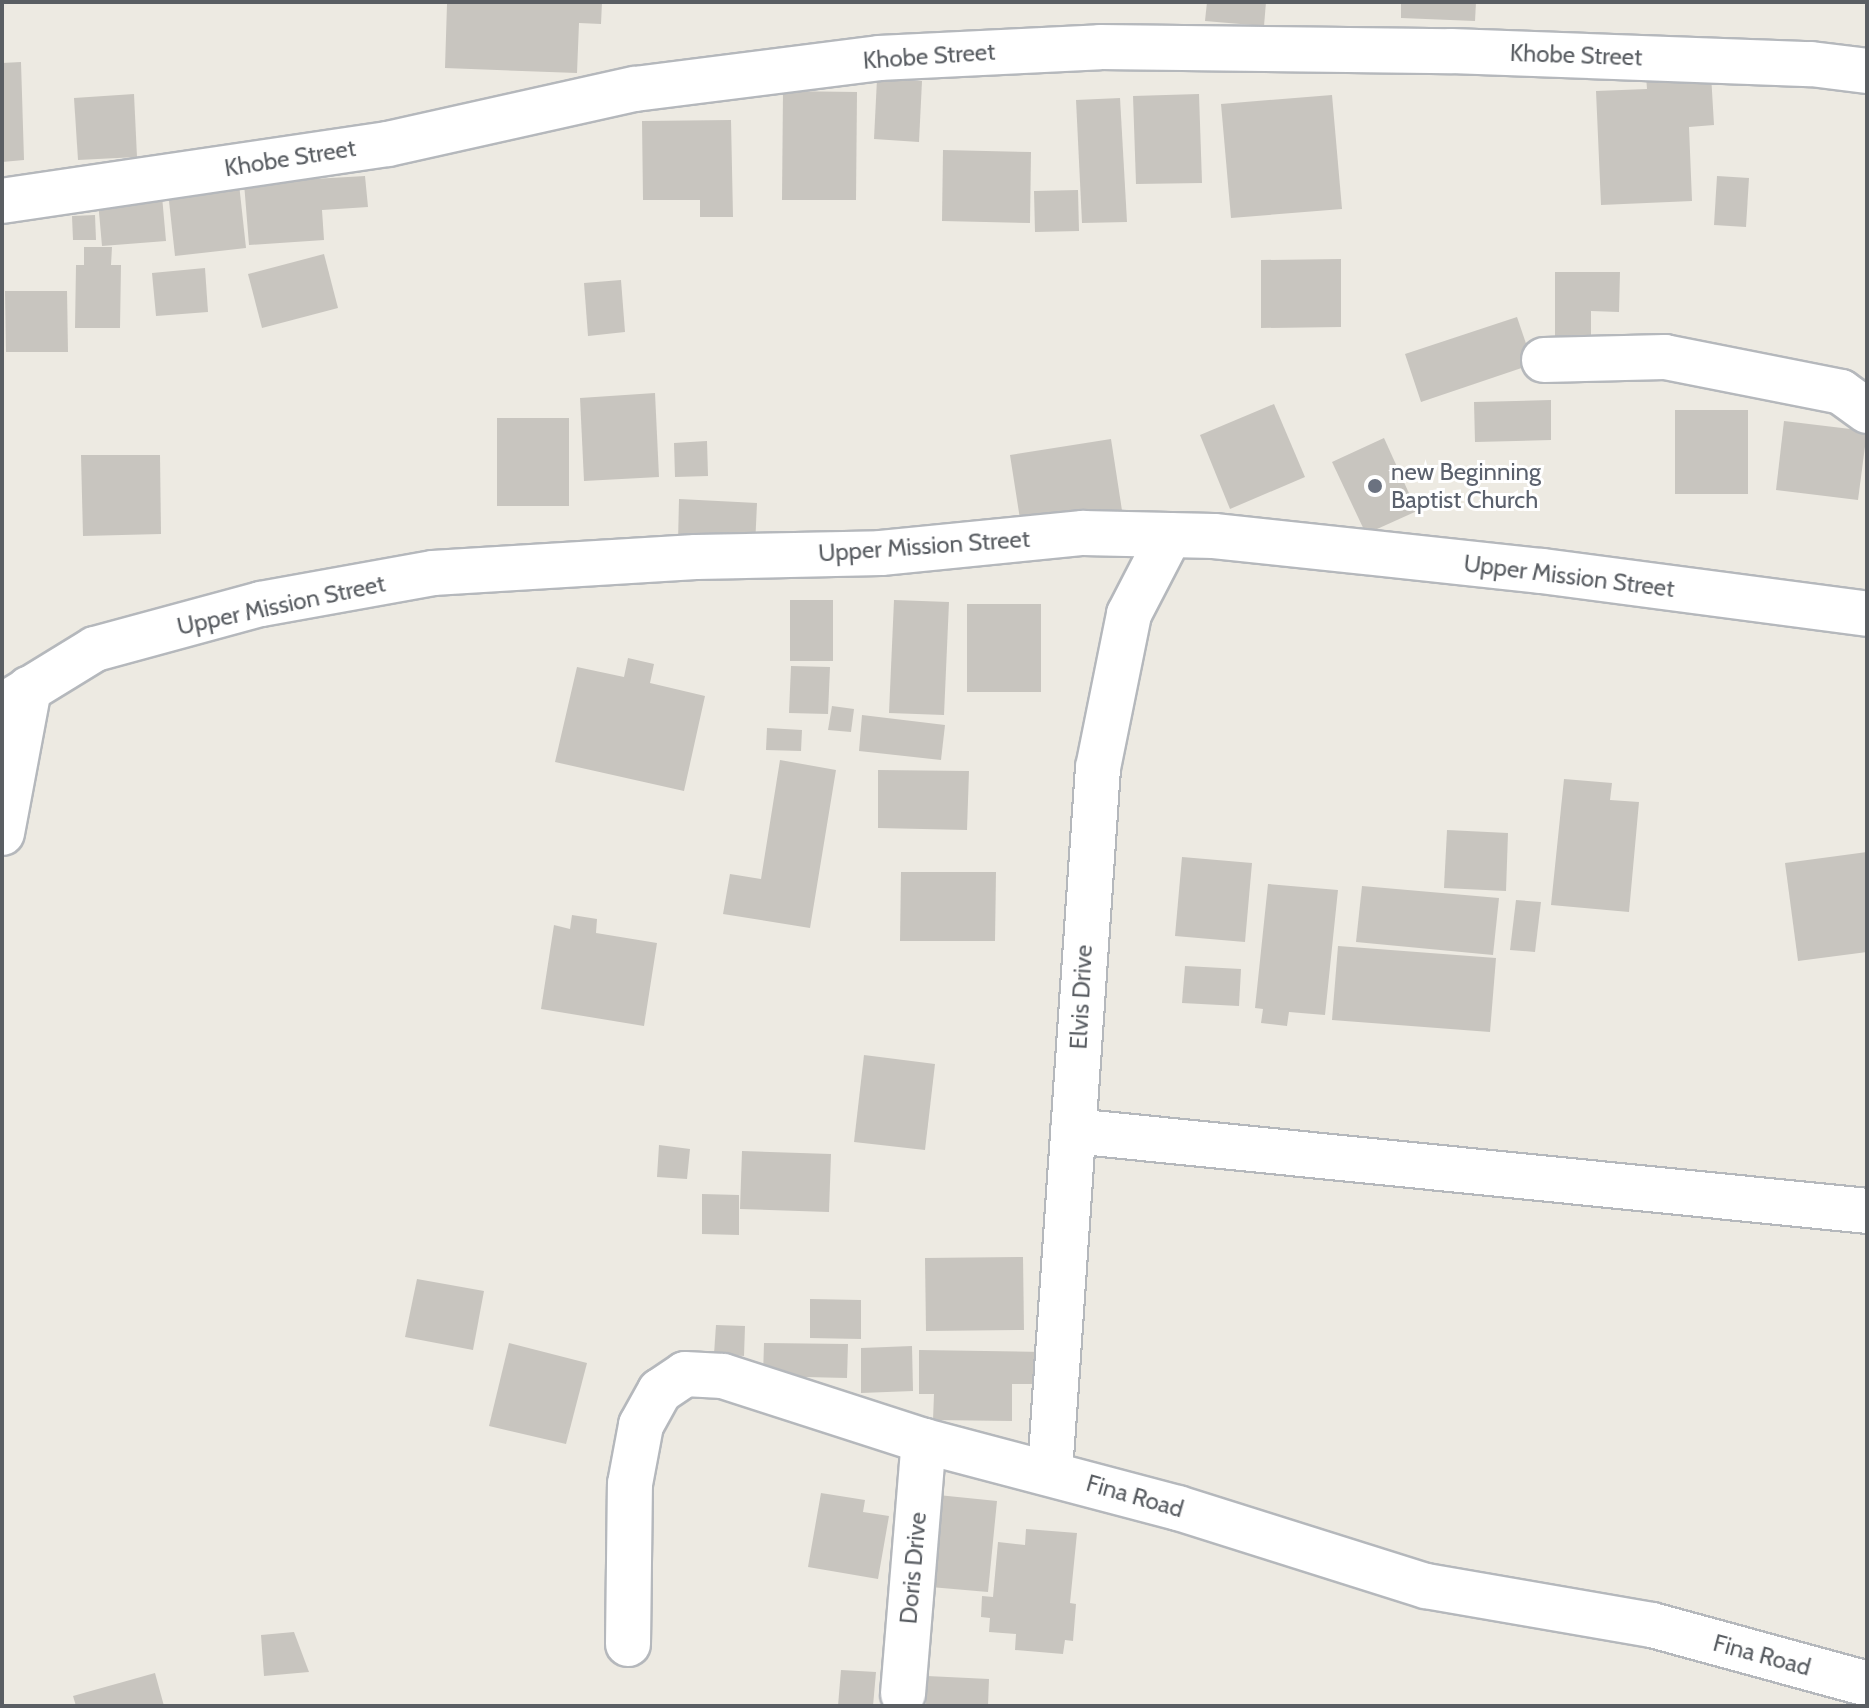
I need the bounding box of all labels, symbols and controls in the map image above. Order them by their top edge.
street label: Khobe Street [862,37,996,75]
street label: Khobe Street [1509,38,1643,72]
street label: Khobe Street [222,133,358,183]
place label: new Beginning Baptist Church [1391,458,1541,514]
marker: new Beginning Baptist Church [1366,477,1384,495]
street label: Upper Mission Street [817,524,1031,568]
street label: Upper Mission Street [1462,549,1676,603]
street label: Upper Mission Street [174,569,388,641]
street label: Elvis Drive [1064,944,1098,1050]
street label: Fina Road [1083,1468,1187,1524]
street label: Doris Drive [894,1511,932,1625]
street label: Fina Road [1710,1628,1814,1682]

